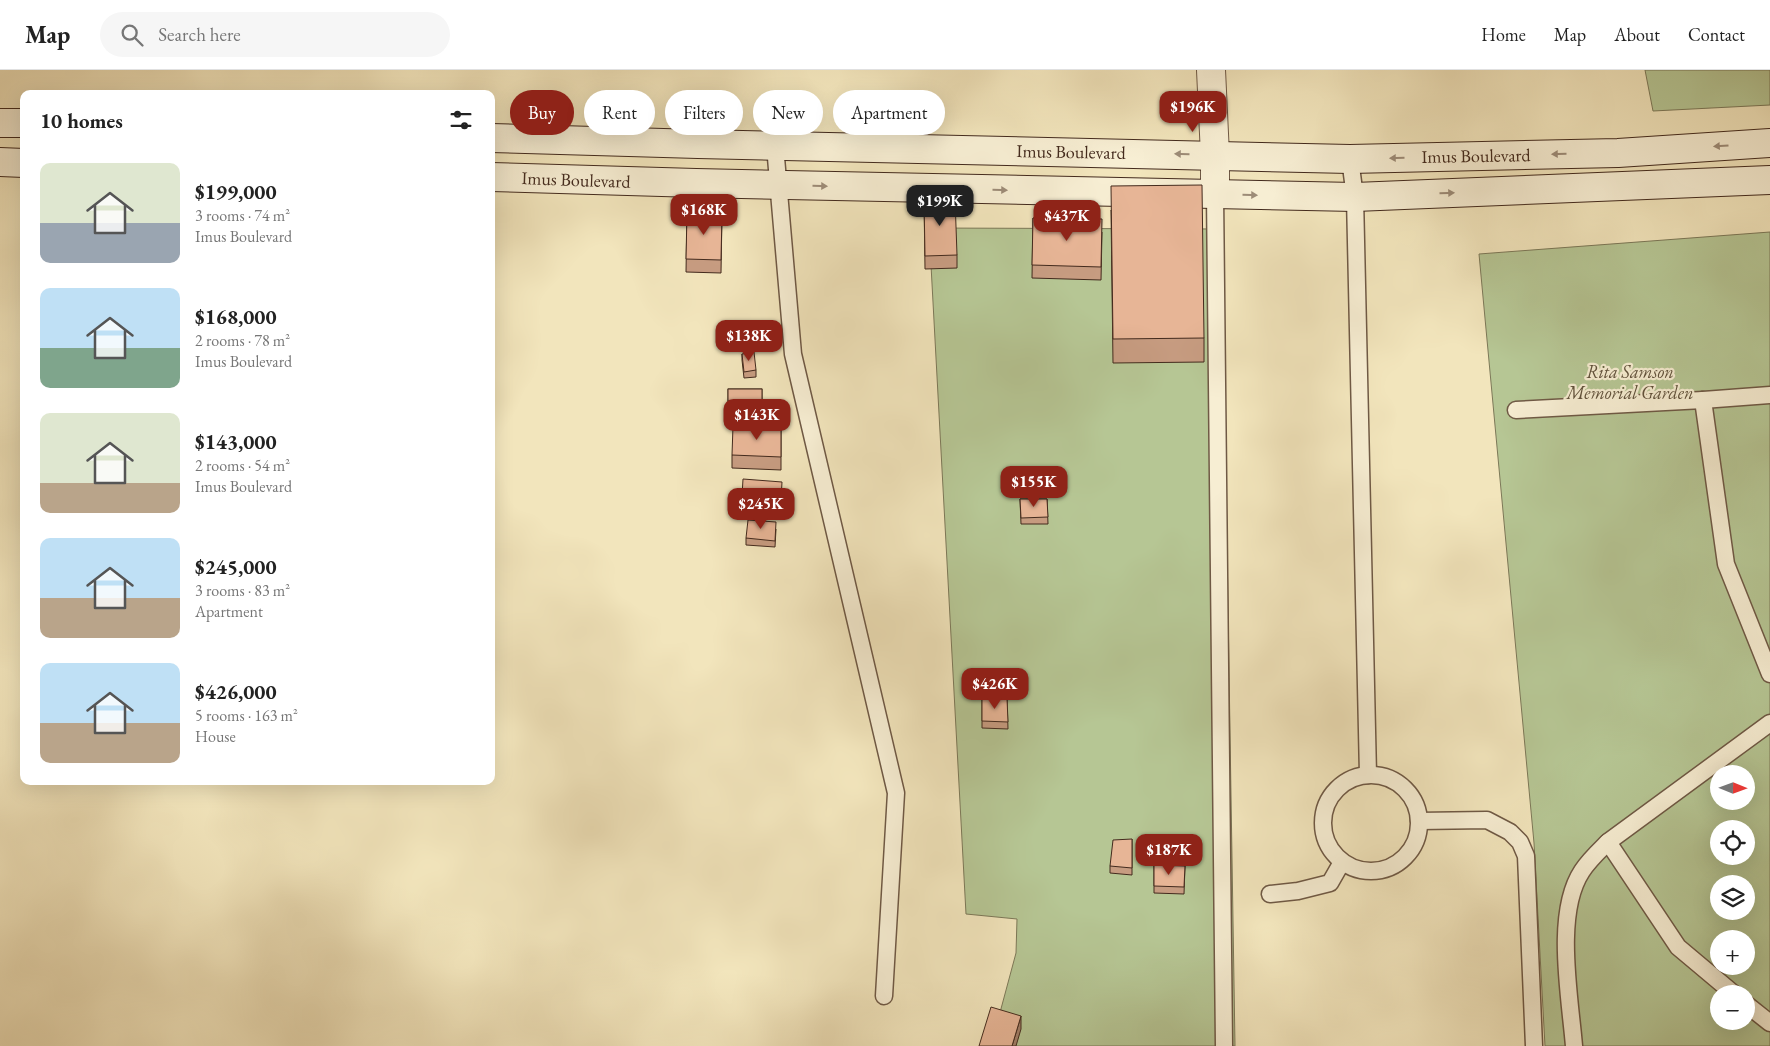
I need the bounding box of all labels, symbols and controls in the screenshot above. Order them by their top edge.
search box [100,12,450,57]
text: Map [25,19,70,50]
icon: search [118,21,146,49]
text: Search here [158,22,241,47]
text: Home [1481,23,1526,46]
text: Map [1554,23,1586,46]
text: About [1614,23,1660,46]
text: Contact [1688,23,1745,46]
chip: Buy [510,90,574,135]
chip: Rent [584,90,655,135]
chip: Filters [665,90,743,135]
chip: New [753,90,823,135]
chip: Apartment [833,90,945,135]
pin: $196K [1158,90,1228,133]
text: $196K [1171,96,1215,117]
icon: filters [447,106,475,134]
text: 10 homes [40,107,123,134]
street label: Imus Boulevard [1016,139,1127,164]
street label: Imus Boulevard [1421,143,1532,168]
one-way arrow [1713,143,1729,151]
one-way arrow [1173,150,1189,158]
one-way arrow [1551,150,1567,158]
one-way arrow [1388,154,1404,162]
street label: Imus Boulevard [521,166,632,193]
text: $199,000 [195,178,277,205]
one-way arrow [812,182,828,190]
icon: home [80,183,140,243]
pin: $199K [905,184,975,227]
one-way arrow [992,186,1008,194]
one-way arrow [1439,189,1455,197]
text: $199K [918,190,962,211]
one-way arrow [1242,191,1258,199]
pin: $168K [669,194,739,236]
text: $168K [682,199,726,220]
pin: $437K [1032,200,1102,242]
text: 3 rooms · 74 m² [195,205,290,226]
text: $437K [1045,205,1089,226]
text: Imus Boulevard [195,226,292,247]
text: $168,000 [195,303,277,330]
icon: home [80,308,140,368]
pin: $138K [714,320,784,362]
text: $138K [727,325,771,346]
text: 2 rooms · 78 m² [195,330,290,351]
text: Imus Boulevard [195,351,292,372]
park label: Rita Samson Memorial Garden [1566,360,1693,404]
pin: $143K [722,398,792,441]
text: $143K [735,404,779,425]
text: $143,000 [195,428,277,455]
icon: home [80,433,140,493]
text: 2 rooms · 54 m² [195,455,290,476]
pin: $155K [999,466,1069,508]
text: $155K [1012,471,1056,492]
text: Imus Boulevard [195,476,292,497]
pin: $245K [726,488,796,530]
text: $245K [739,493,783,514]
text: $245,000 [195,553,277,580]
icon: home [80,558,140,618]
text: 3 rooms · 83 m² [195,580,290,601]
text: Apartment [195,601,263,622]
pin: $426K [960,668,1030,710]
text: $426K [973,673,1017,694]
text: $426,000 [195,678,277,705]
icon: home [80,683,140,743]
text: 5 rooms · 163 m² [195,705,298,726]
text: House [195,726,236,747]
north arrow [1710,765,1755,810]
map controls [1710,765,1755,1030]
button: locate [1710,820,1755,865]
pin: $187K [1134,834,1204,876]
text: $187K [1147,839,1191,860]
button: layers [1710,875,1755,920]
button: + [1710,930,1755,975]
button: − [1710,985,1755,1030]

